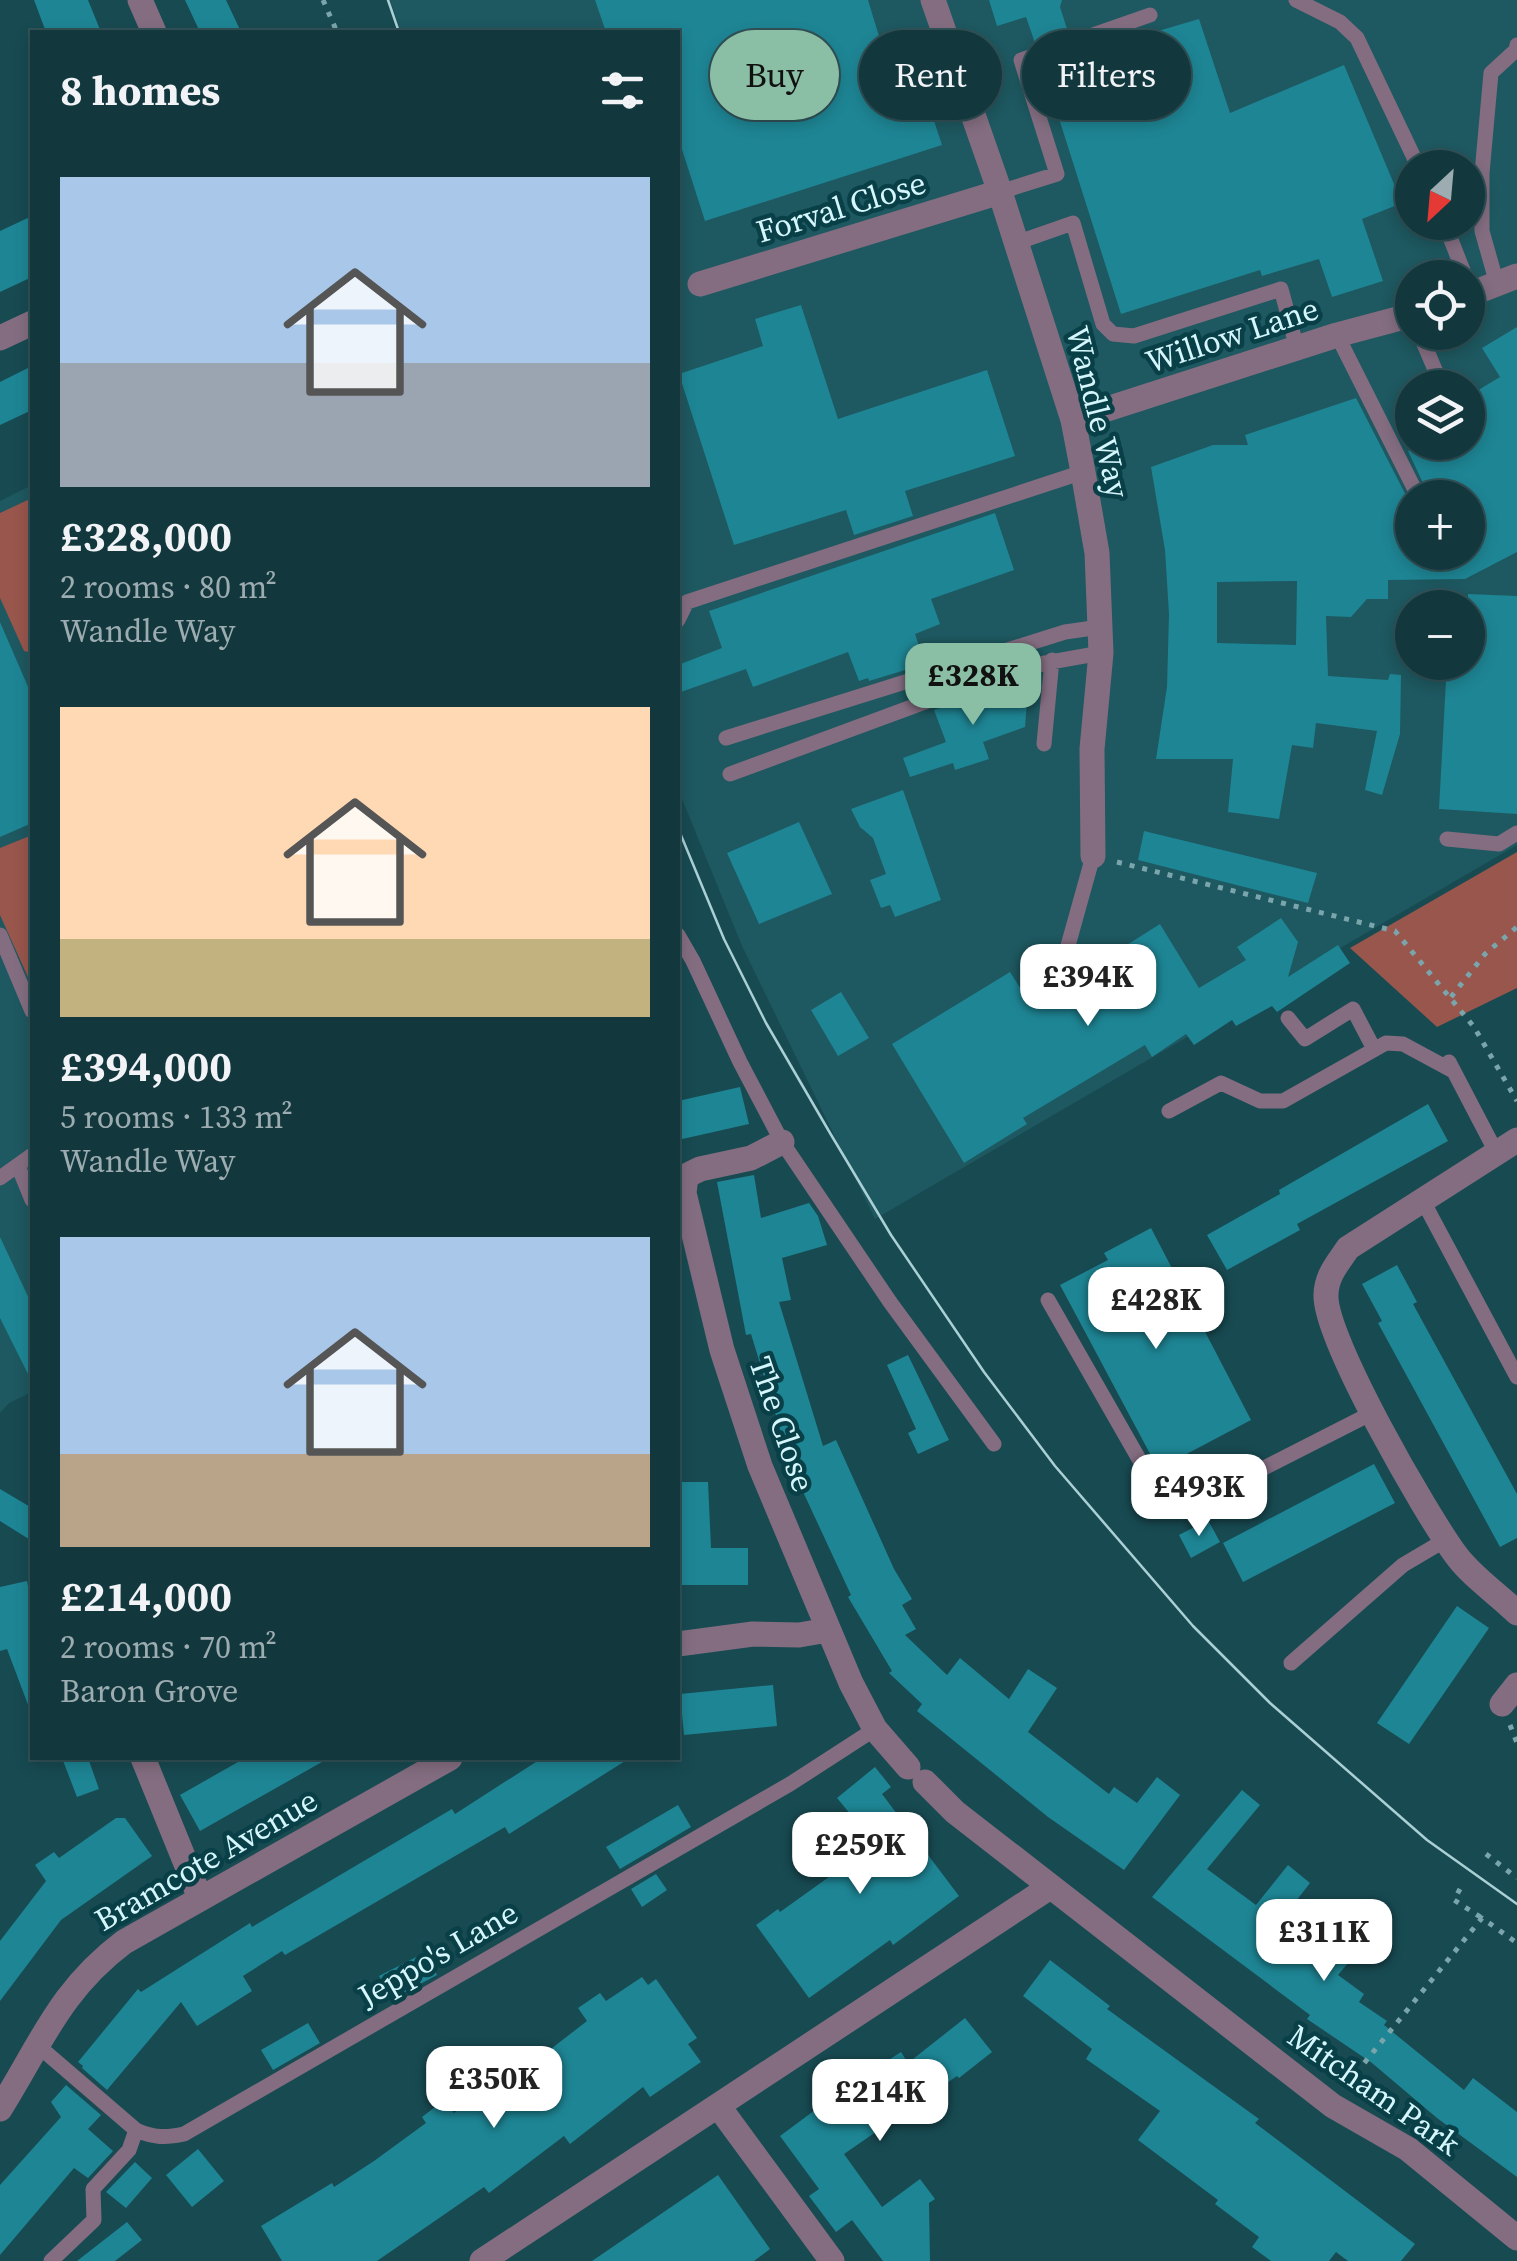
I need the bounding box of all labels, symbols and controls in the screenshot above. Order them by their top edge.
chip: Buy [710,30,839,120]
chip: Rent [859,30,1002,120]
chip: Filters [1022,30,1191,120]
text: 8 homes [60,61,220,119]
icon: filters [595,63,650,118]
north arrow [1395,150,1485,240]
map controls [1395,150,1485,680]
street label: Forval Close [751,160,931,254]
icon: home [265,242,445,422]
button: locate [1395,260,1485,350]
street label: Willow Lane [1140,286,1324,384]
street label: Wandle Way [1055,322,1141,503]
button: layers [1395,370,1485,460]
button: + [1395,480,1485,570]
text: £328,000 [60,507,232,565]
text: 2 rooms · 80 m² [60,565,277,609]
button: − [1395,590,1485,680]
text: Wandle Way [60,609,235,653]
pin: £328K [903,643,1043,728]
text: £328K [927,653,1019,697]
icon: home [265,772,445,952]
pin: £394K [1018,944,1158,1029]
text: £394K [1042,954,1134,998]
text: £394,000 [60,1037,232,1095]
text: 5 rooms · 133 m² [60,1095,293,1139]
text: Wandle Way [60,1139,235,1183]
pin: £428K [1086,1267,1226,1352]
text: £428K [1110,1277,1202,1321]
icon: home [265,1302,445,1482]
street label: The Close [738,1351,826,1497]
pin: £493K [1129,1454,1269,1539]
text: £493K [1153,1464,1245,1508]
text: £214,000 [60,1567,232,1625]
text: 2 rooms · 70 m² [60,1625,277,1669]
text: Baron Grove [60,1669,238,1713]
street label: Bramcote Avenue [87,1778,325,1942]
pin: £259K [790,1812,930,1897]
text: £259K [814,1822,906,1866]
street label: Jeppo's Lane [349,1891,526,2018]
pin: £311K [1254,1899,1394,1984]
text: £311K [1278,1909,1370,1953]
street label: Mitcham Park [1279,2014,1469,2166]
pin: £350K [424,2046,564,2131]
text: £350K [448,2056,540,2100]
pin: £214K [810,2059,950,2144]
text: £214K [834,2069,926,2113]

